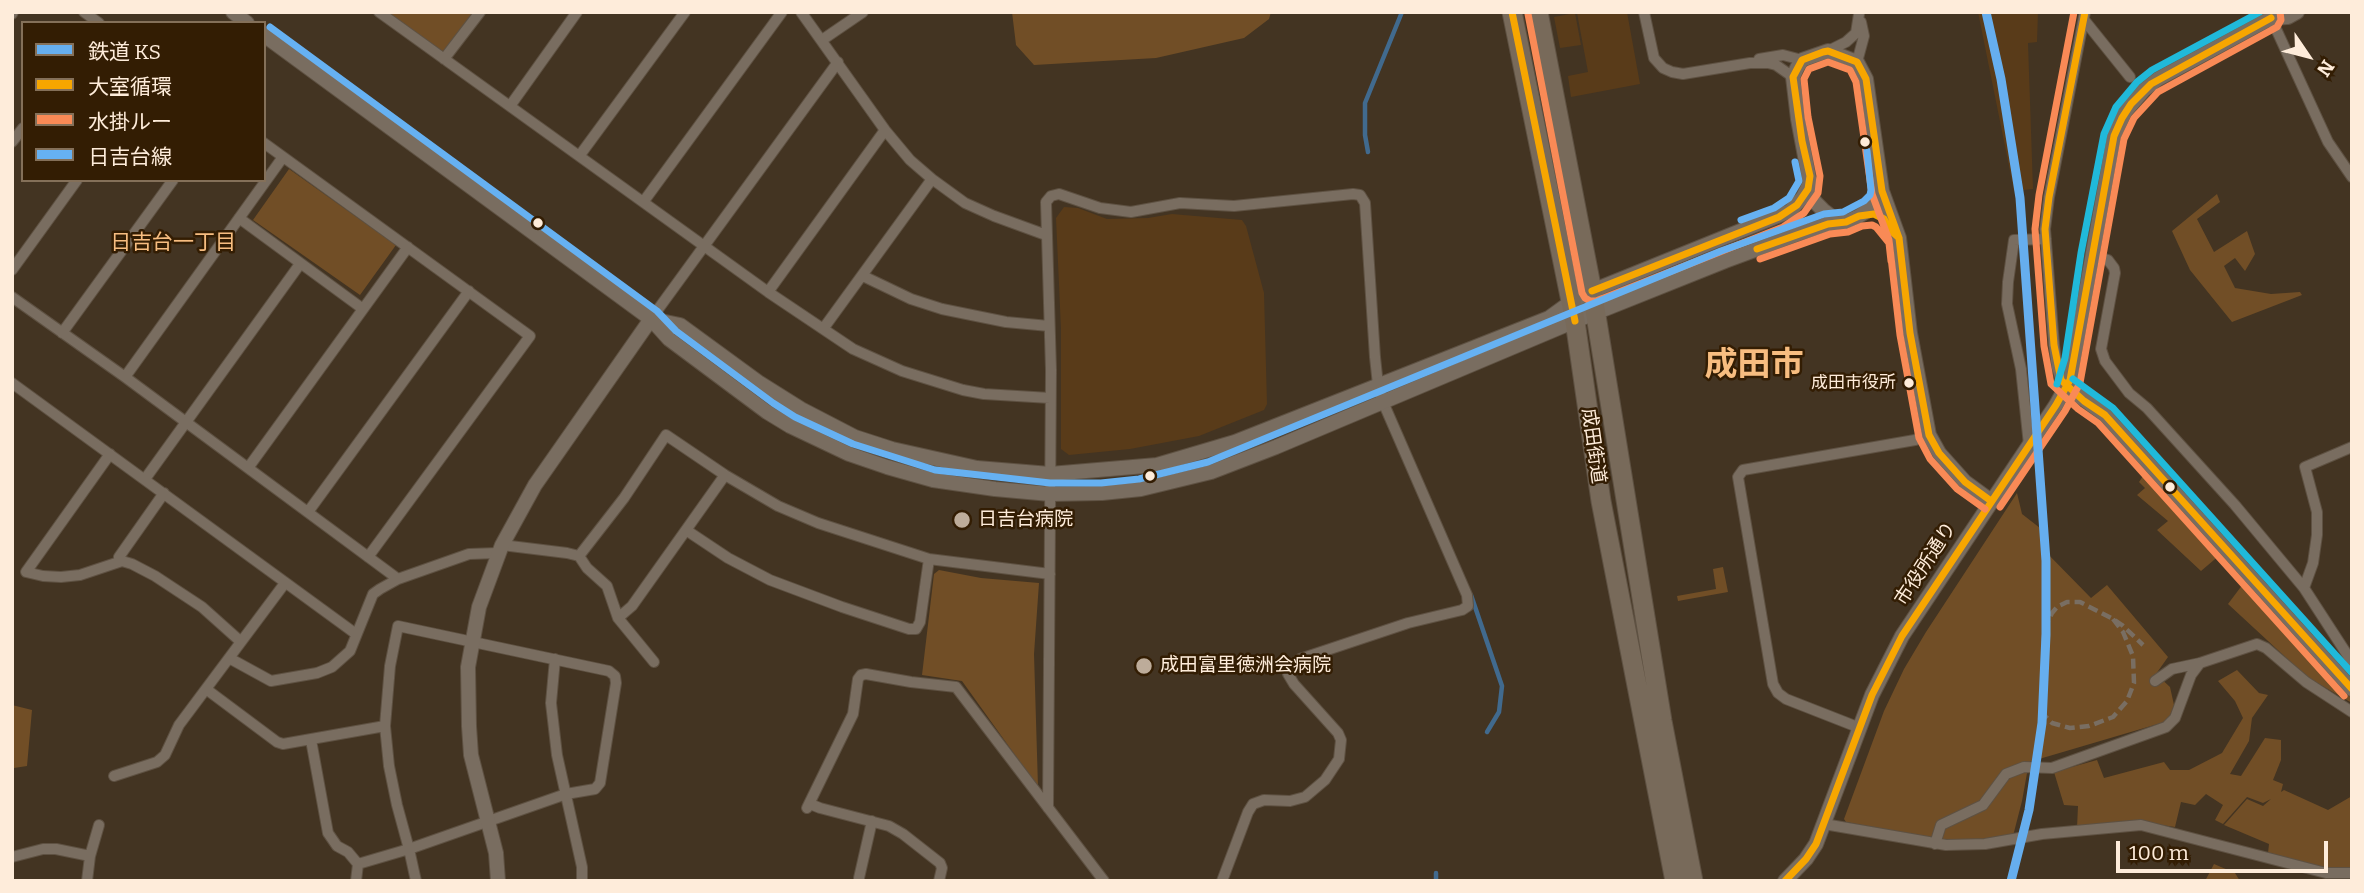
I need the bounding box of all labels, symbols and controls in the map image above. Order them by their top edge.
legend [21,21,266,182]
north arrow [2273,21,2343,91]
text: 鉄道 KS [88,39,161,65]
text: N [2312,56,2339,81]
text: 大室循環 [88,74,172,100]
text: 水掛ルー [88,109,172,135]
unlabelled marker [1858,135,1872,149]
text: 日吉台線 [88,144,172,170]
unlabelled marker [531,216,545,230]
district label: 日吉台一丁目 [110,230,236,256]
district label: 成田市 [1705,346,1803,386]
place label: 成田市役所 [1811,373,1896,393]
marker: 成田市役所 [1902,376,1916,390]
street label: 成田街道 [1576,407,1610,485]
unlabelled marker [1143,469,1157,483]
unlabelled marker [2163,480,2177,494]
place label: 日吉台病院 [978,509,1073,531]
marker: 日吉台病院 [952,510,972,530]
street label: 市役所通り [1891,518,1961,610]
place label: 成田富里徳洲会病院 [1160,655,1331,677]
marker: 成田富里徳洲会病院 [1134,656,1154,676]
scale bar [2119,826,2331,870]
text: 100 m [2129,840,2189,866]

